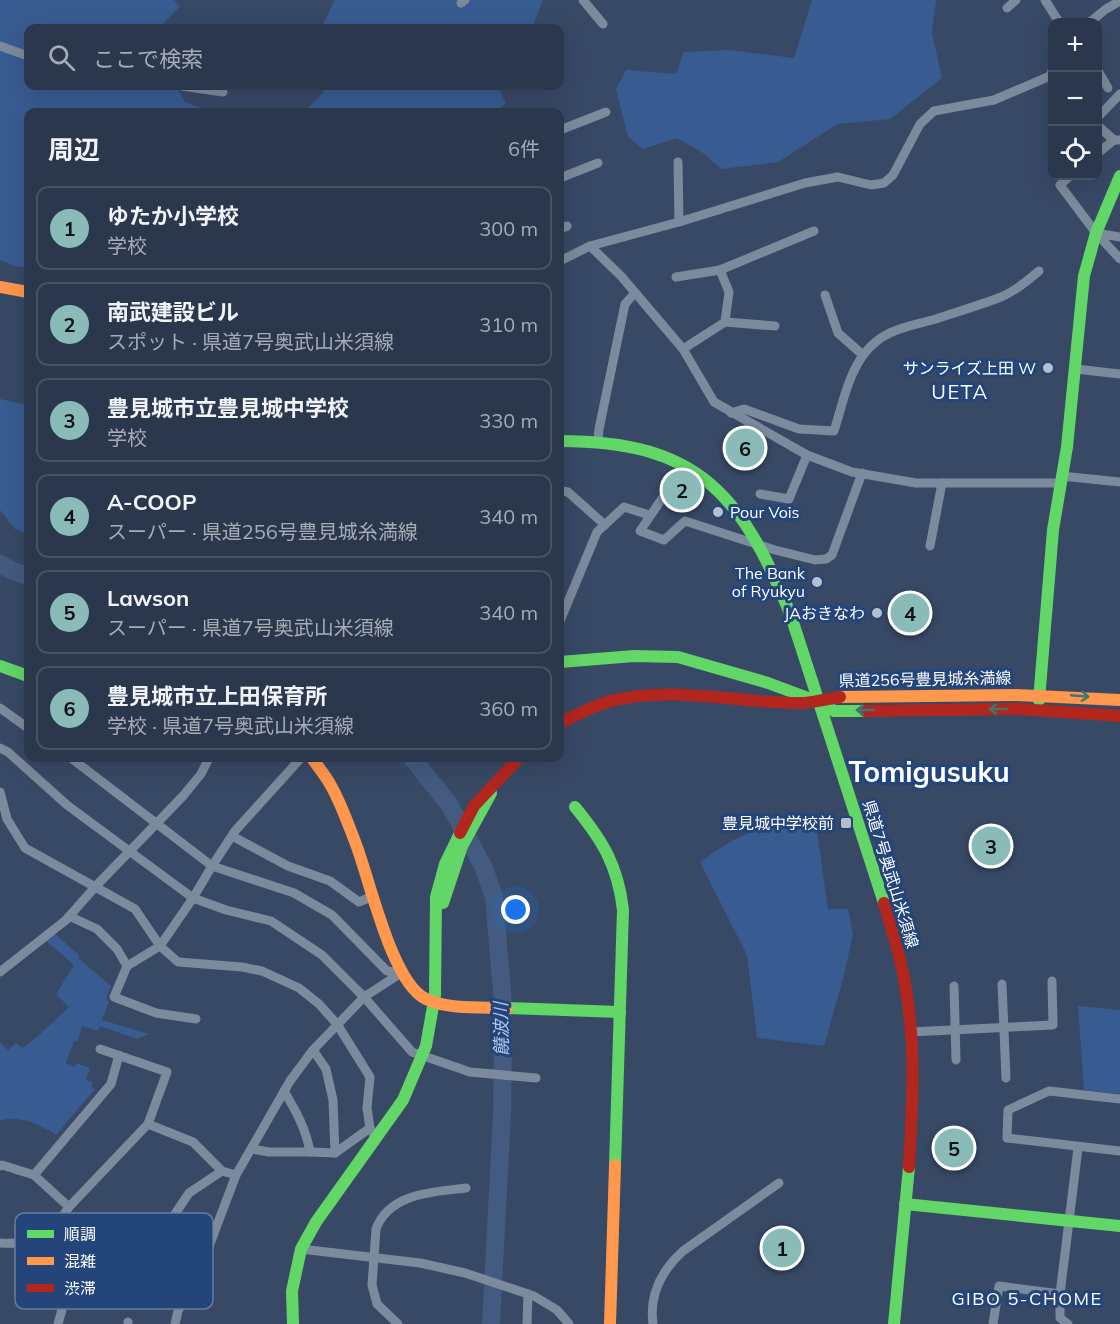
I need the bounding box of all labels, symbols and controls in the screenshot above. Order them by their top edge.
map controls [1048,18,1102,180]
button: + [1048,18,1102,72]
search box [24,24,564,90]
icon: search [45,41,78,74]
text: ここで検索 [93,45,203,73]
button: − [1048,72,1102,126]
button: locate [1048,126,1102,180]
text: 周辺 [48,133,100,166]
text: 6件 [508,136,540,161]
text: ゆたか小学校 [107,202,239,230]
text: 1 [64,216,76,241]
text: 300 m [479,216,538,241]
text: 学校 [107,233,147,258]
text: 南武建設ビル [107,298,239,326]
text: 2 [64,312,76,337]
text: 310 m [479,312,538,337]
text: スポット · 県道7号奥武山米須線 [107,329,394,354]
place label: サンライズ上田 W [903,358,1036,378]
marker: サンライズ上田 W [1041,361,1055,375]
district label: UETA [931,379,989,404]
text: 豊見城市立豊見城中学校 [107,394,349,422]
text: 3 [64,408,76,433]
text: 330 m [479,408,538,433]
text: 学校 [107,425,147,450]
pin: 6 [726,426,764,470]
pin: 2 [662,468,702,512]
text: A-COOP [107,488,197,516]
place label: Pour Vois [730,502,800,522]
text: 4 [64,504,76,529]
text: 340 m [479,504,538,529]
marker: Pour Vois [711,505,725,519]
text: スーパー · 県道256号豊見城糸満線 [107,519,418,544]
place label: The Bank of Ryukyu [732,563,806,601]
marker: The Bank of Ryukyu [810,575,824,589]
text: Lawson [107,584,189,612]
pin: 4 [890,590,930,636]
text: 5 [64,600,76,625]
text: 340 m [479,600,538,625]
place label: JAおきなわ [784,603,865,623]
marker: JAおきなわ [870,606,884,620]
text: スーパー · 県道7号奥武山米須線 [107,615,394,640]
street label: 県道256号豊見城糸満線 [838,667,1012,691]
text: 豊見城市立上田保育所 [107,682,327,710]
one-way arrow [1069,691,1089,702]
text: 6 [64,696,76,721]
text: 360 m [479,696,538,721]
one-way arrow [989,703,1009,715]
one-way arrow [855,704,875,716]
text: 学校 · 県道7号奥武山米須線 [107,713,354,738]
district label: Tomigusuku [848,754,1010,789]
street label: 県道7号奥武山米須線 [859,798,923,950]
place label: 豊見城中学校前 [722,813,834,833]
marker: 豊見城中学校前 [839,816,853,830]
pin: 3 [972,824,1010,868]
your location [501,895,530,924]
water label: 饒波川 [489,1000,513,1056]
pin: 5 [934,1126,974,1170]
legend [15,1213,213,1309]
text: 順調 [64,1224,96,1244]
pin: 1 [762,1226,802,1270]
text: 混雑 [64,1251,96,1271]
text: 渋滞 [64,1278,96,1298]
district label: GIBO 5-CHOME [951,1287,1103,1310]

